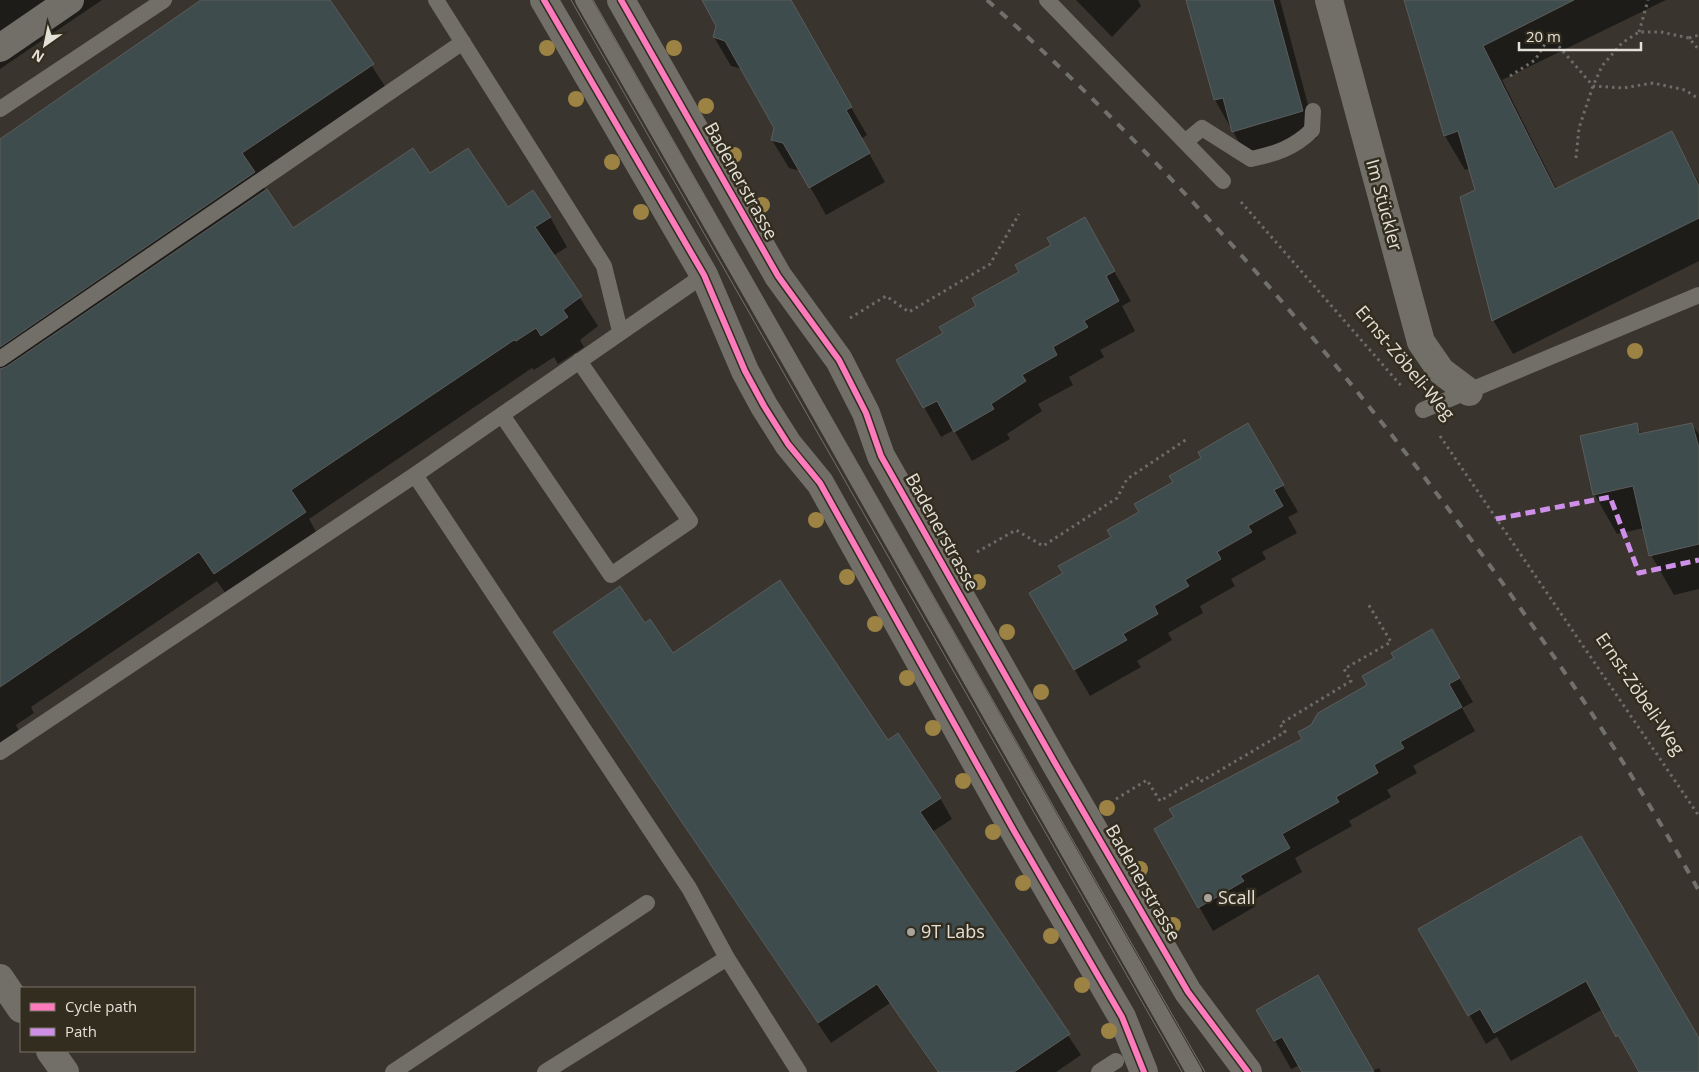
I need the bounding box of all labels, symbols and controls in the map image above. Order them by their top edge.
north arrow [20,20,70,70]
scale bar [1519,20,1642,52]
text: 20 m [1526,26,1561,46]
text: N [28,45,48,67]
street label: Badenerstrasse [700,117,784,244]
street label: Im Stückler [1361,156,1409,254]
street label: Ernst-Zöbeli-Weg [1351,300,1461,425]
street label: Badenerstrasse [901,468,985,595]
street label: Ernst-Zöbeli-Weg [1591,628,1691,760]
street label: Badenerstrasse [1101,820,1187,945]
place label: Scall [1218,885,1256,909]
marker: Scall [1202,892,1214,904]
place label: 9T Labs [921,919,985,943]
marker: 9T Labs [905,926,917,938]
legend [20,987,195,1052]
text: Cycle path [65,996,137,1016]
text: Path [65,1021,97,1041]

